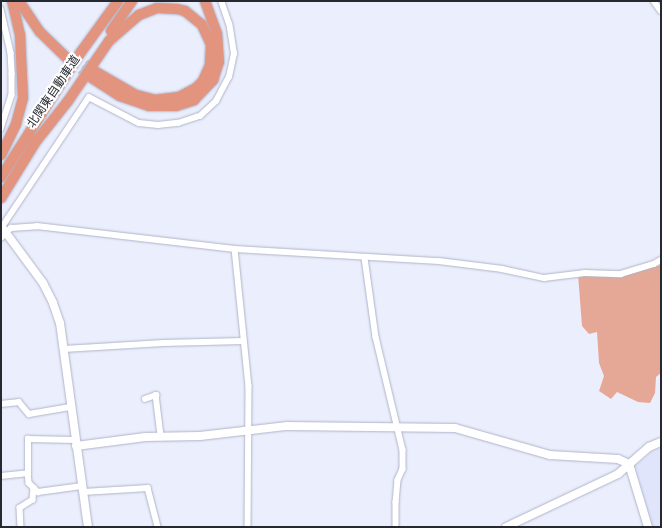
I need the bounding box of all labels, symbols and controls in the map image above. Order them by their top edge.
street label: 北関東自動車道 [25,53,83,131]

